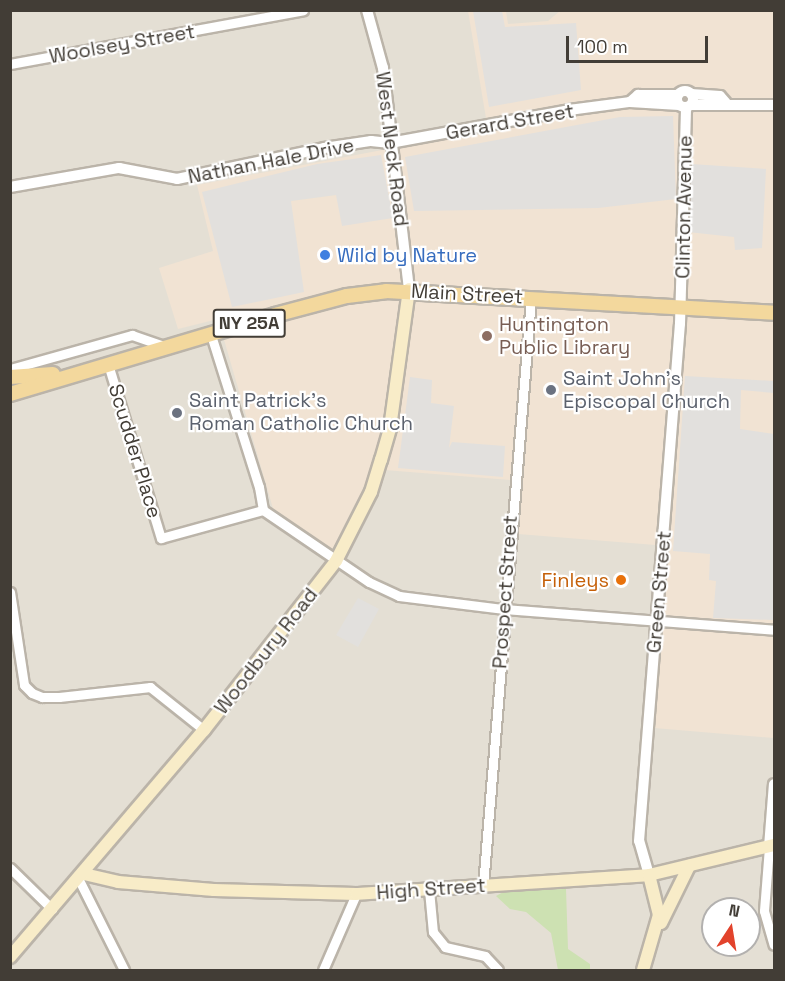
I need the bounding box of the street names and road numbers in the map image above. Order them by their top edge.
street label: Woolsey Street [47,19,197,69]
street label: West Neck Road [371,70,413,228]
street label: Gerard Street [444,99,576,145]
street label: Nathan Hale Drive [186,133,356,189]
street label: Clinton Avenue [671,135,697,279]
street label: Main Street [410,279,524,309]
road number: NY 25A [212,308,286,338]
street label: Scudder Place [103,381,167,521]
street label: Prospect Street [488,514,522,670]
street label: Green Street [642,530,676,654]
street label: Woodbury Road [209,583,323,719]
street label: High Street [376,873,486,905]

